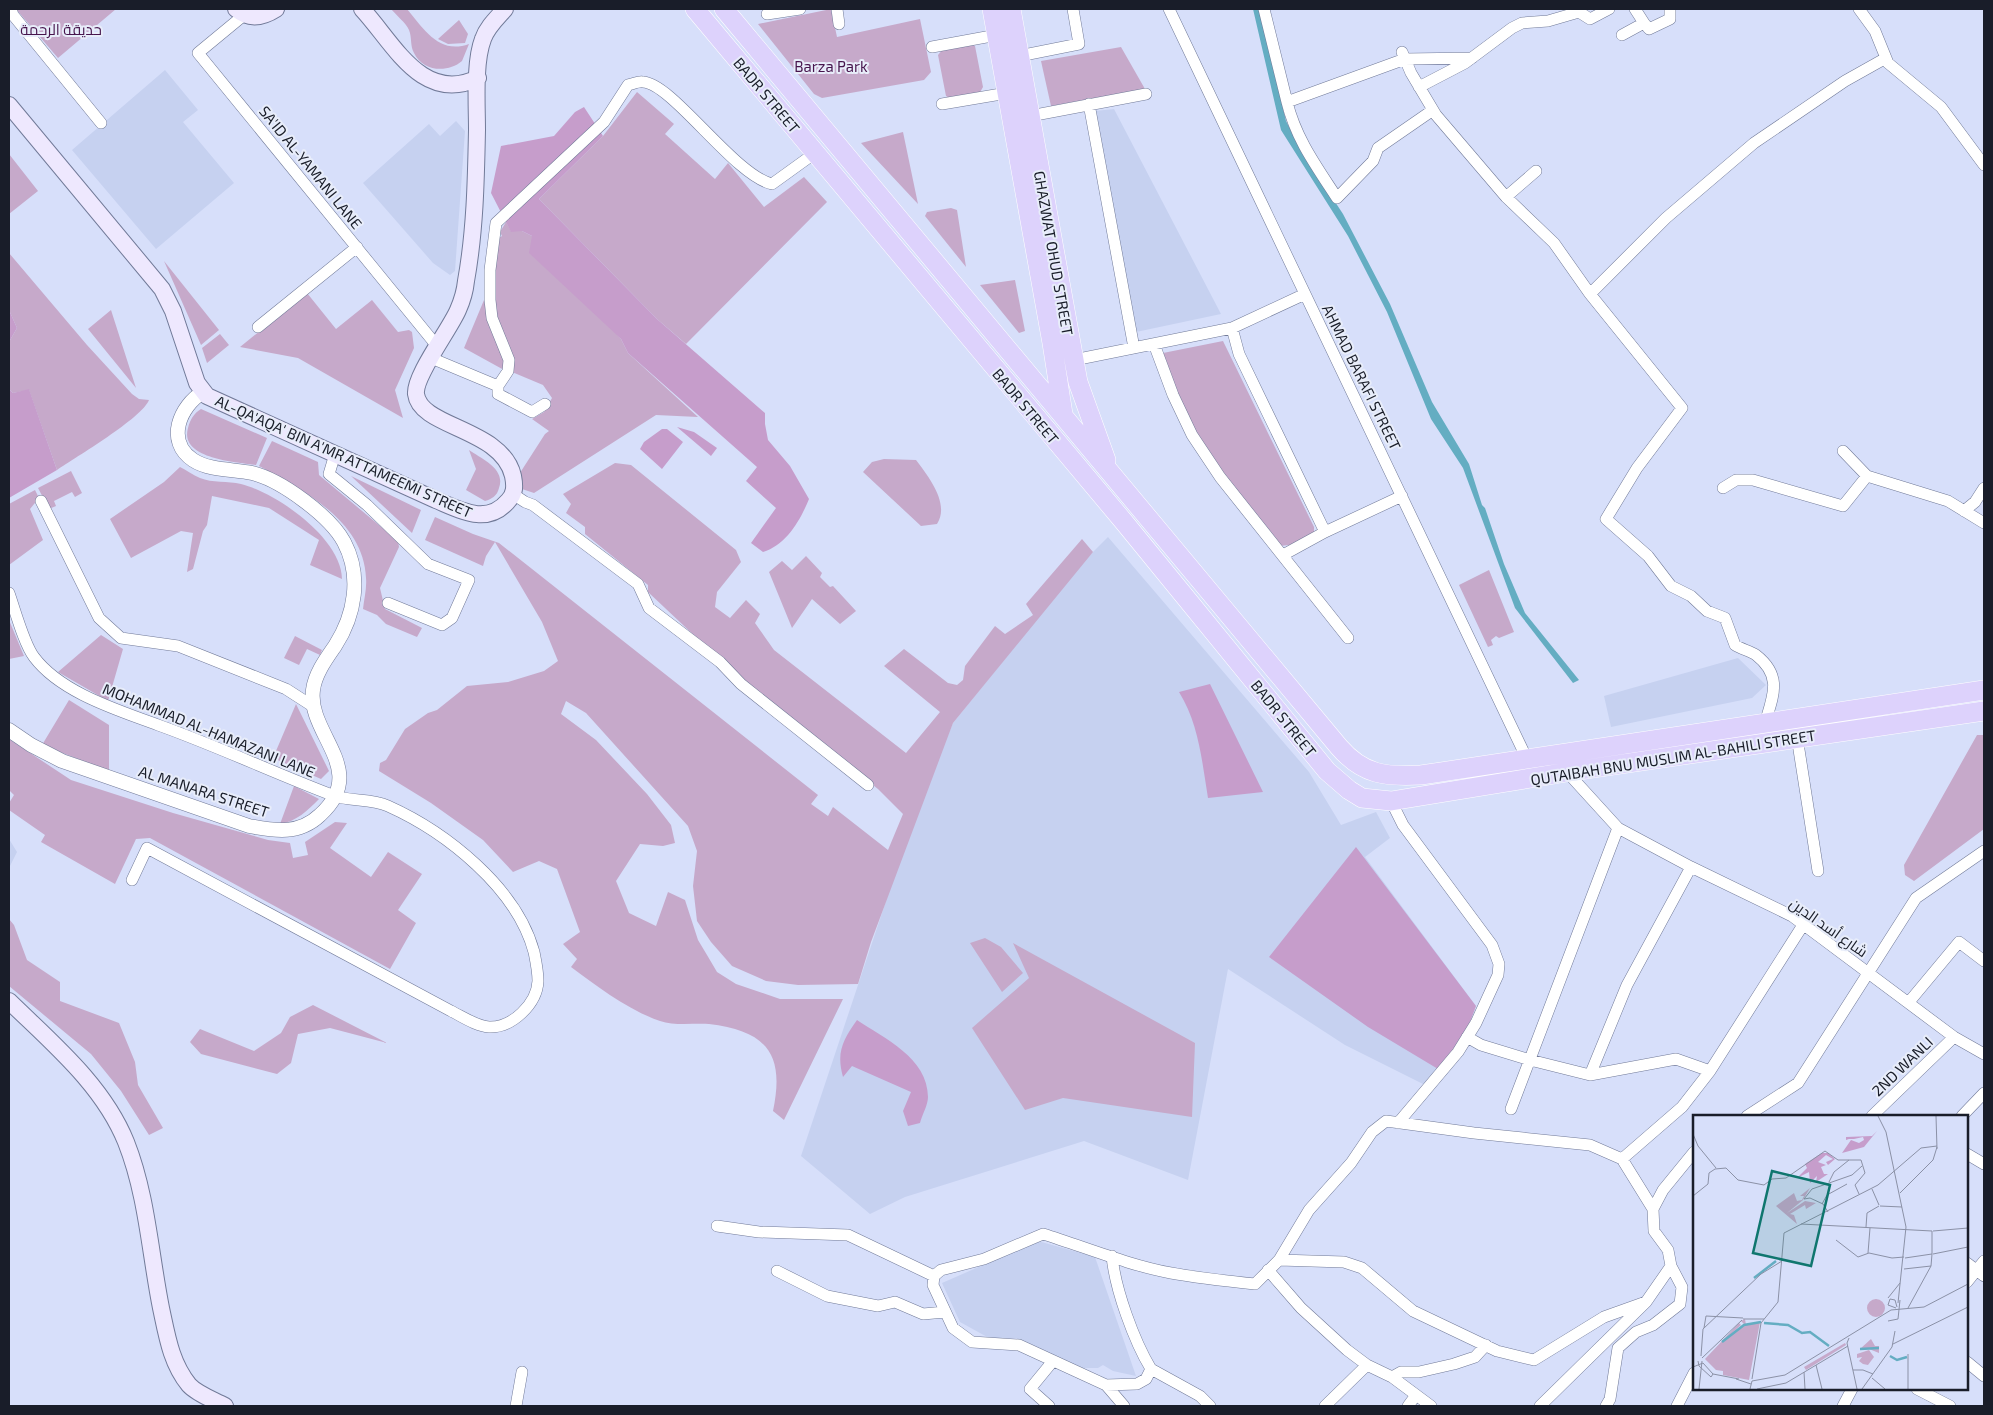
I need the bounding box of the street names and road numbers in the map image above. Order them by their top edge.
street label: BADR STREET [730,54,804,137]
street label: SA'ID AL-YAMANI LANE [256,102,366,232]
street label: GHAZWAT OHUD STREET [1031,169,1077,337]
street label: AHMAD BARAFI STREET [1319,301,1405,453]
street label: BADR STREET [989,365,1063,448]
street label: AL-QA'AQA' BIN A'MR ATTAMEEMI STREET [212,391,476,522]
street label: BADR STREET [1248,676,1320,760]
street label: MOHAMMAD AL-HAMAZANI LANE [100,679,318,781]
street label: QUTAIBAH BNU MUSLIM AL-BAHILI STREET [1529,726,1817,789]
street label: AL MANARA STREET [137,761,272,821]
street label: شارع أسد الدين [1785,894,1871,963]
street label: 2ND WANLI [1868,1033,1936,1099]

